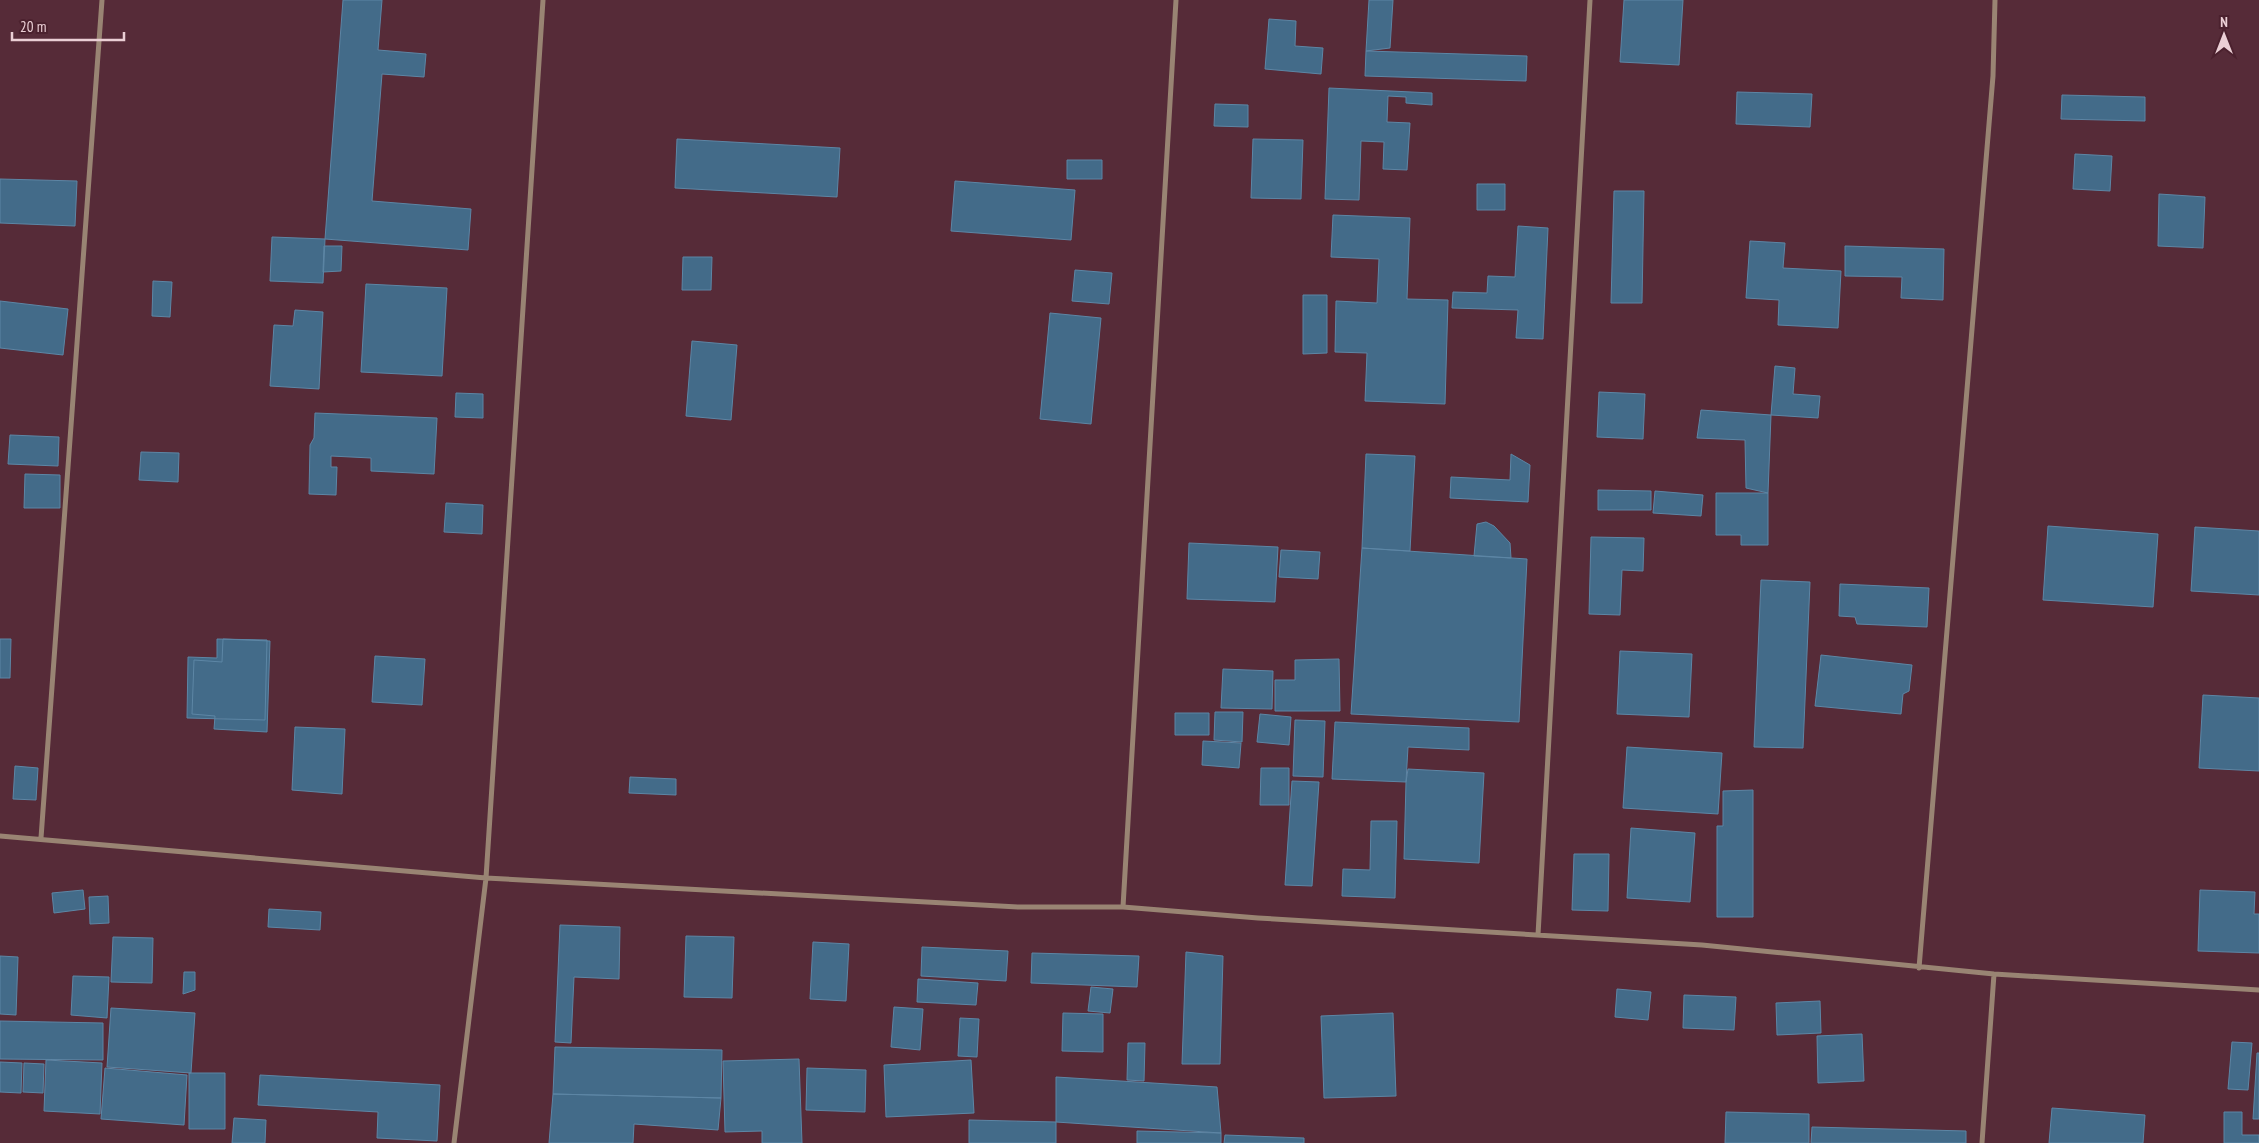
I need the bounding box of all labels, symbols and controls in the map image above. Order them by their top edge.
scale bar [12,10,125,42]
north arrow [2199,10,2249,60]
text: N [2220,13,2228,31]
text: 20 m [20,17,46,36]

